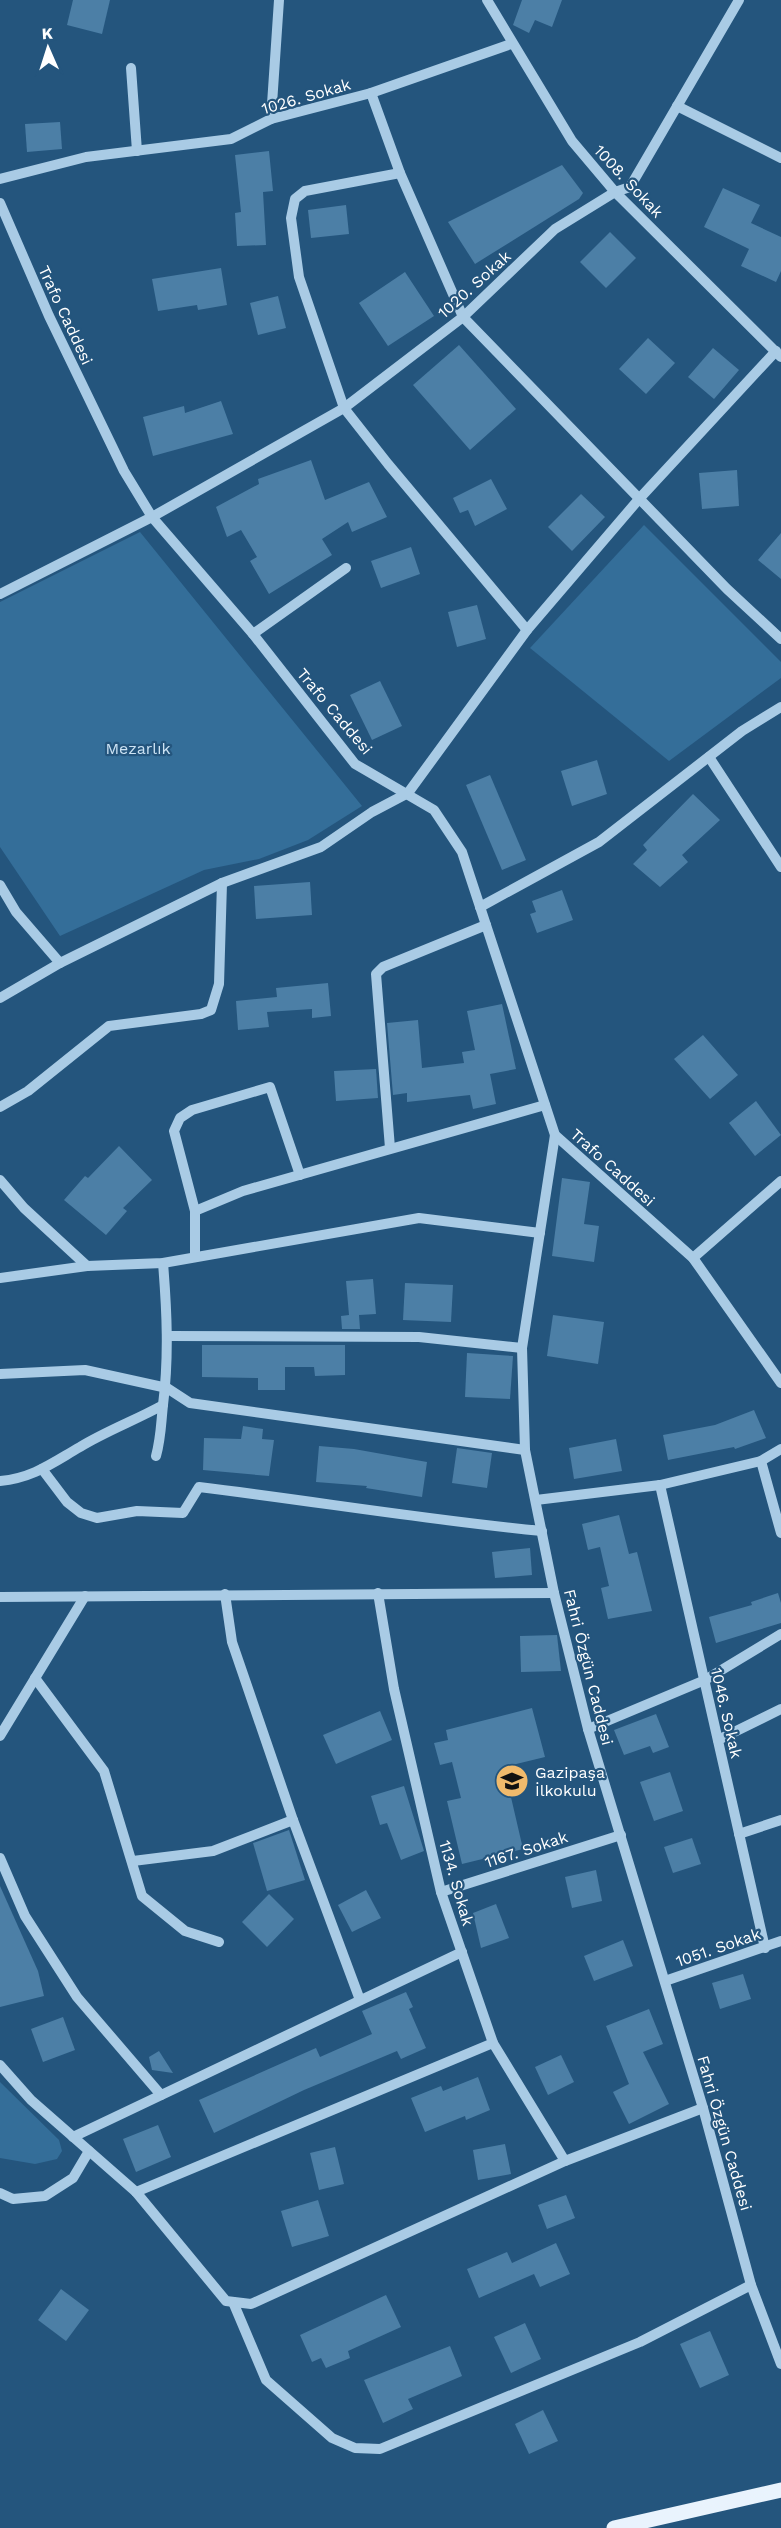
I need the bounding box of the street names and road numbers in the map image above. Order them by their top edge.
street label: 1026. Sokak [259,75,353,118]
street label: 1008. Sokak [590,141,667,222]
street label: 1020. Sokak [434,247,515,322]
street label: Trafo Caddesi [34,263,97,368]
street label: Trafo Caddesi [293,664,376,758]
street label: Trafo Caddesi [567,1125,659,1210]
street label: Fahri Özgün Caddesi [560,1587,617,1747]
street label: 1046. Sokak [707,1666,746,1760]
street label: 1167. Sokak [482,1827,570,1872]
street label: 1134. Sokak [435,1838,478,1928]
street label: 1051. Sokak [673,1924,763,1971]
street label: Fahri Özgün Caddesi [693,2053,756,2213]

